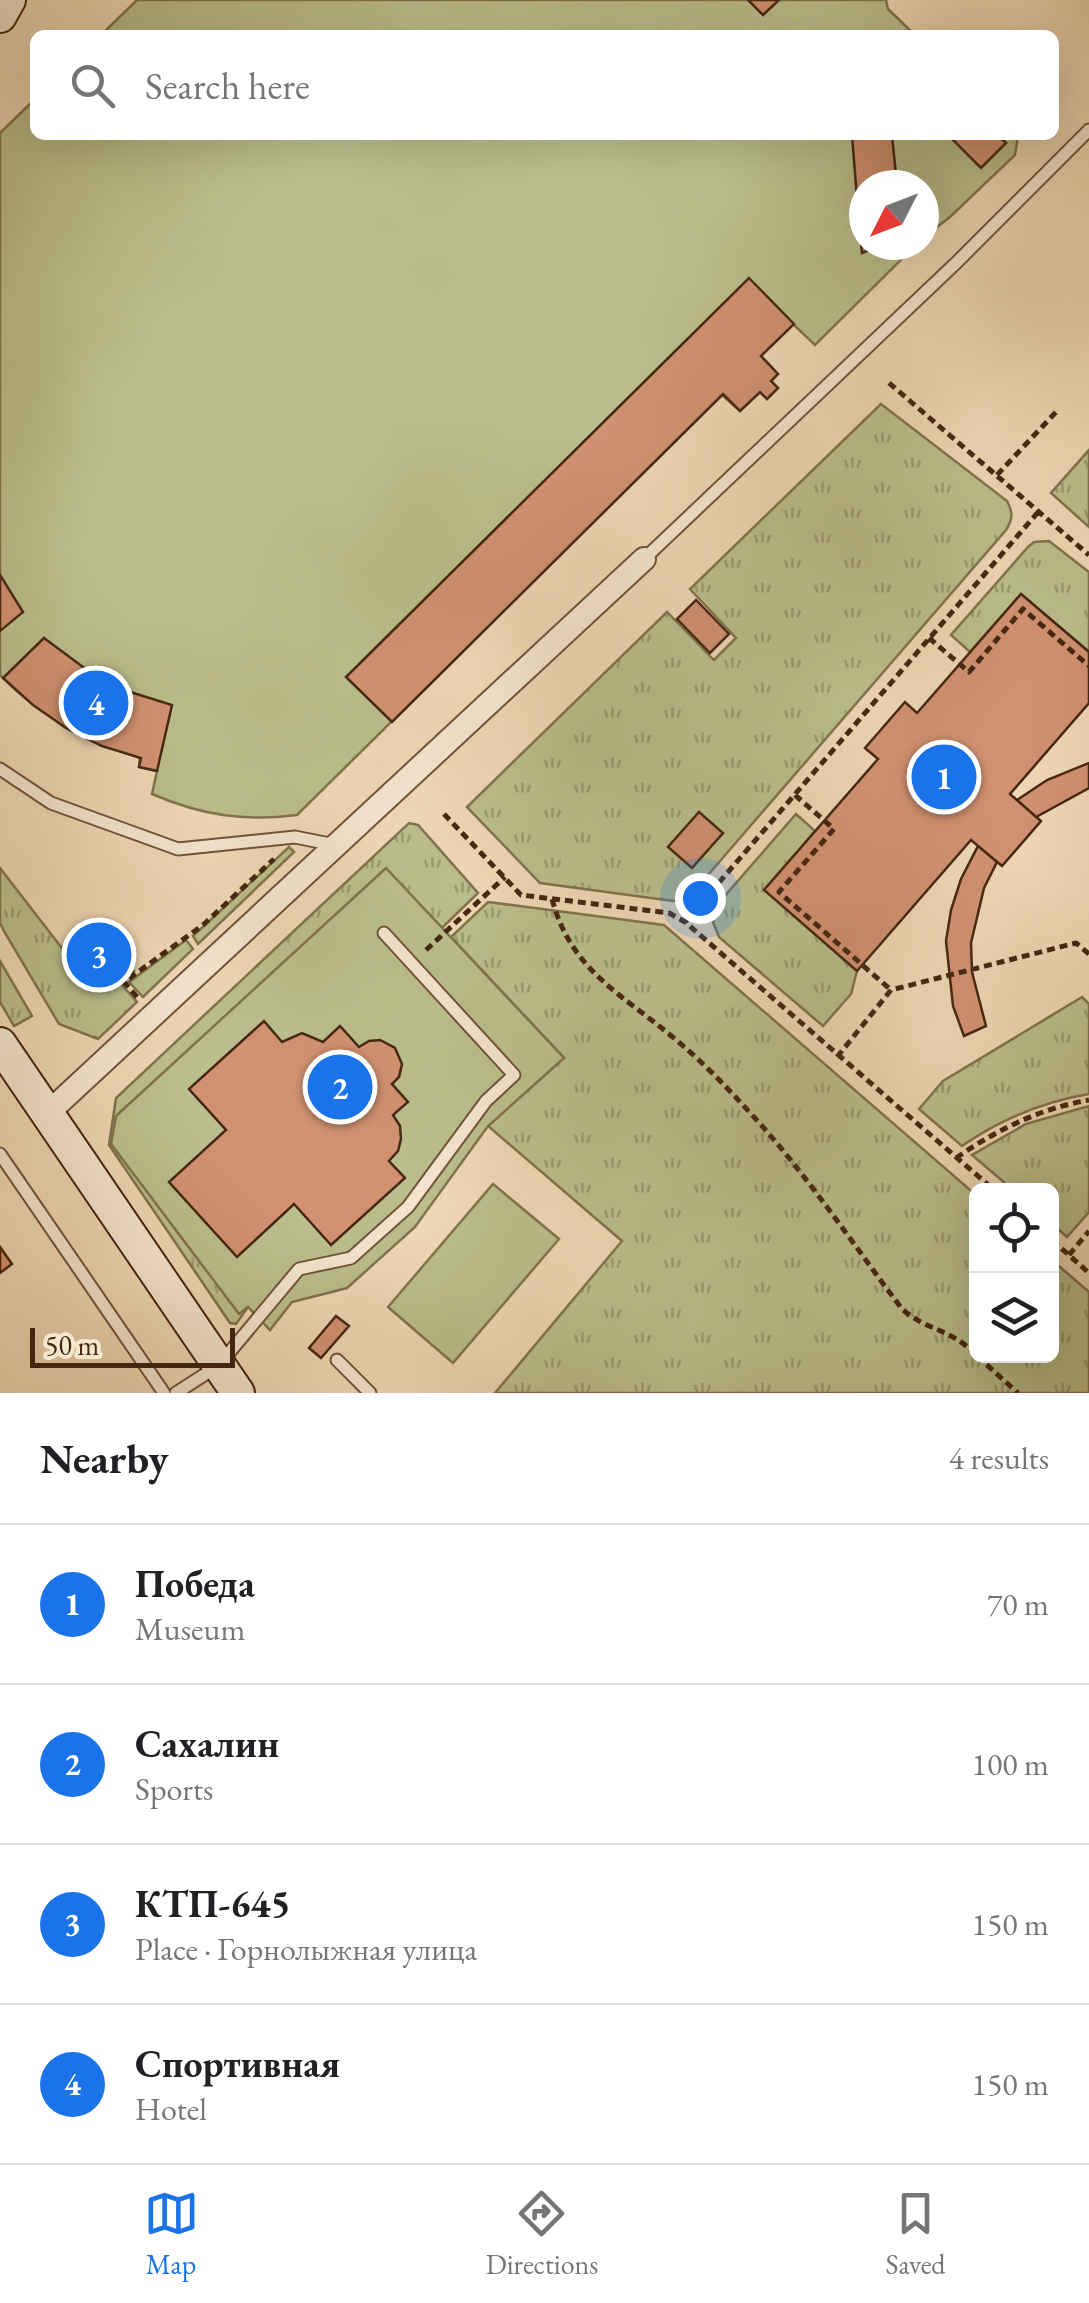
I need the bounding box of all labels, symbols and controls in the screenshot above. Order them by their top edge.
search box [30,30,1059,140]
icon: search [65,58,120,113]
text: Search here [145,61,310,110]
north arrow [849,170,939,260]
pin: 4 [64,666,128,740]
pin: 1 [912,740,976,814]
your location [675,873,726,924]
pin: 3 [66,918,132,992]
pin: 2 [308,1050,372,1124]
map controls [969,1183,1059,1363]
button: locate [969,1183,1059,1273]
button: layers [969,1273,1059,1363]
scale bar [30,1323,235,1368]
text: 50 m [45,1327,99,1363]
text: Nearby [40,1431,169,1486]
text: 4 results [949,1437,1049,1479]
text: Победа [135,1559,255,1608]
text: 1 [64,1583,81,1625]
text: 70 m [987,1583,1049,1625]
text: Museum [135,1608,245,1650]
text: Сахалин [135,1719,279,1768]
text: 2 [64,1743,81,1785]
text: 100 m [972,1743,1049,1785]
text: Sports [135,1768,213,1810]
text: КТП-645 [135,1879,291,1928]
text: 3 [64,1903,81,1945]
text: 150 m [972,1903,1049,1945]
text: Place · Горнолыжная улица [135,1928,477,1970]
text: Спортивная [135,2039,340,2088]
text: 4 [64,2063,81,2105]
text: 150 m [972,2063,1049,2105]
text: Hotel [135,2088,207,2130]
tab: Map [144,2186,199,2282]
tab: Directions [486,2186,598,2282]
tab: Saved [885,2186,945,2282]

